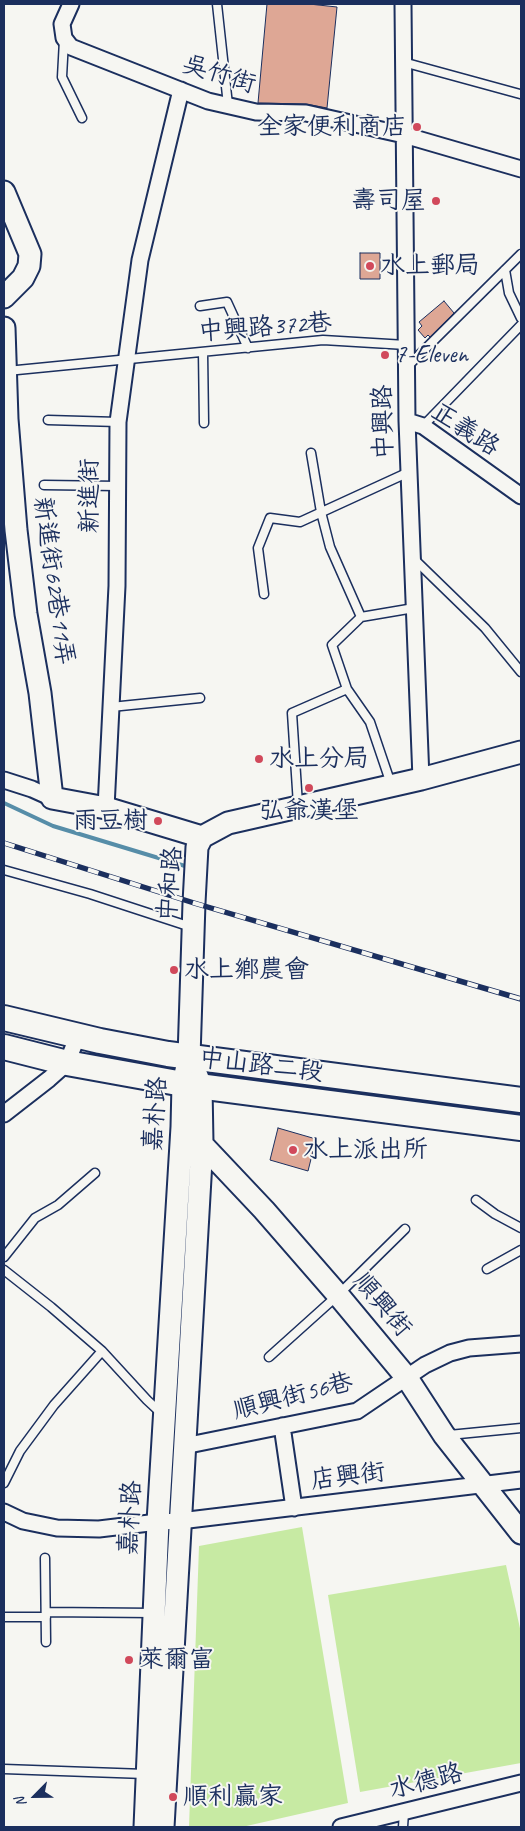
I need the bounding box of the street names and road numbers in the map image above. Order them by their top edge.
street label: 吳竹街 [179,50,259,100]
street label: 中興路372巷 [197,308,333,348]
street label: 中興路 [368,384,400,460]
street label: 正義路 [425,397,505,463]
street label: 新進街 [75,459,105,533]
street label: 新進街62巷11弄 [26,495,80,667]
street label: 中和路 [153,845,189,923]
street label: 中山路二段 [197,1043,325,1089]
street label: 嘉朴路 [138,1076,174,1152]
street label: 順興街 [346,1267,418,1343]
street label: 順興街56巷 [230,1368,356,1426]
street label: 店興街 [309,1458,387,1496]
street label: 嘉朴路 [114,1480,148,1556]
street label: 水德路 [386,1758,466,1806]

